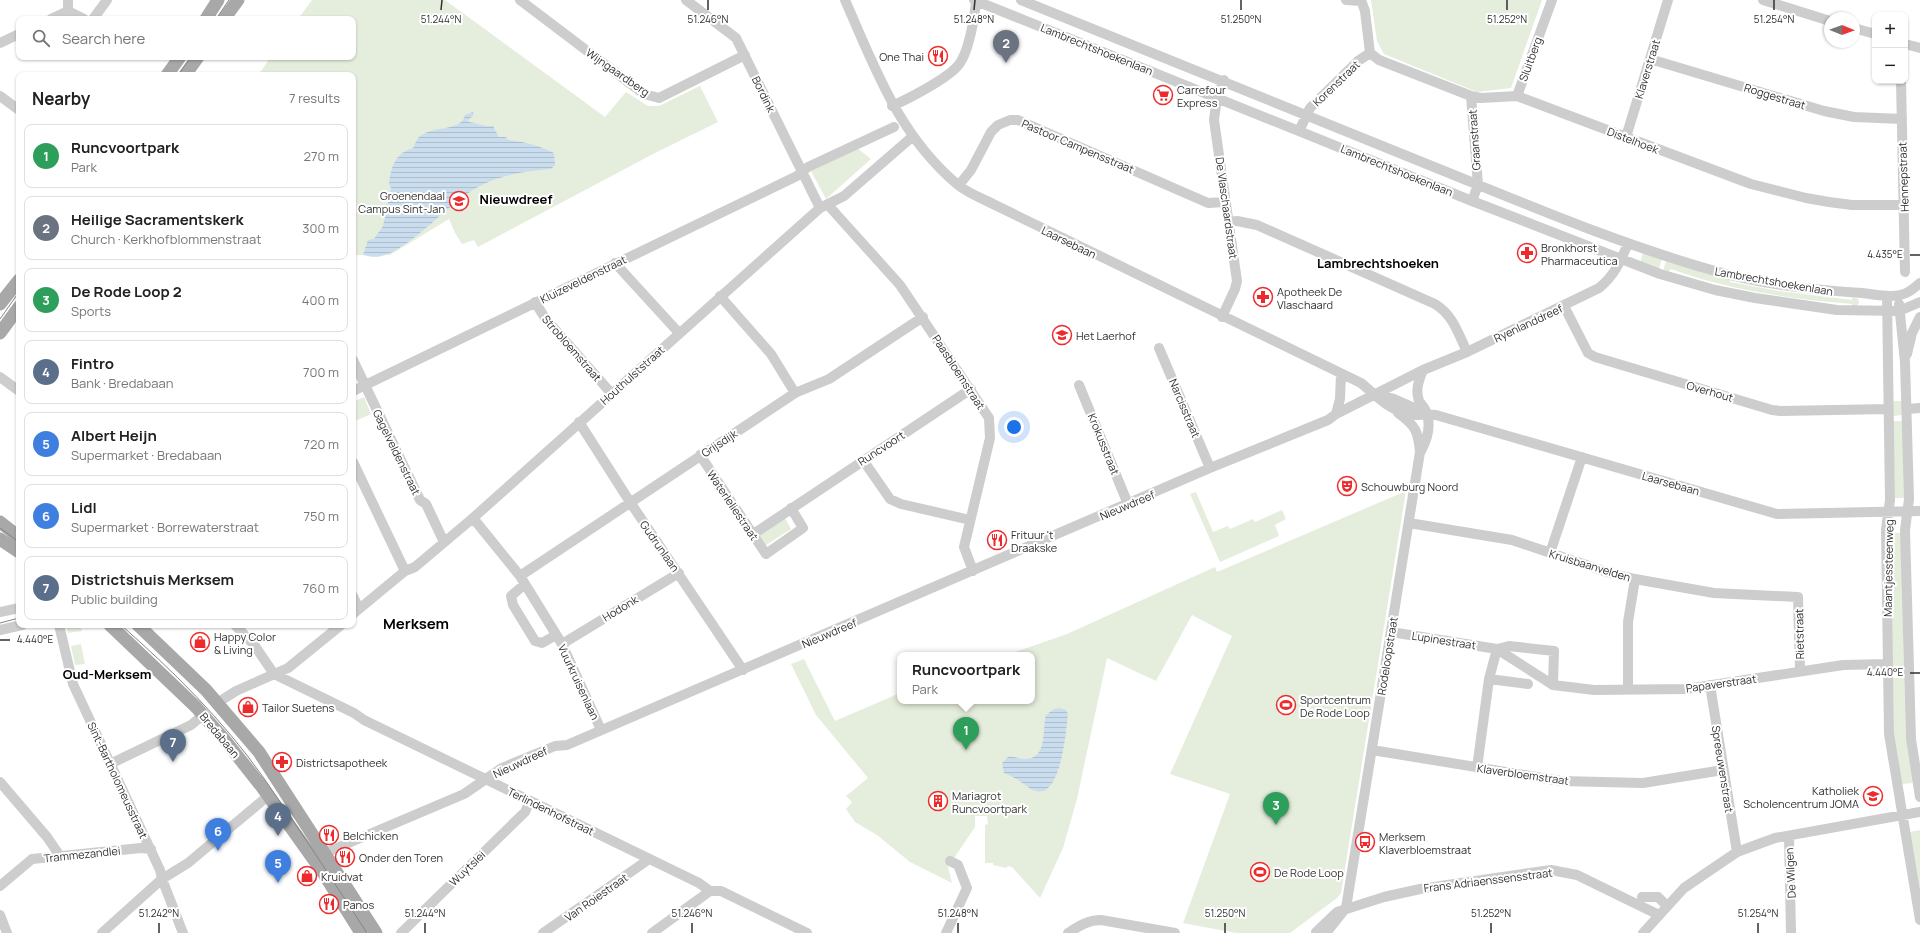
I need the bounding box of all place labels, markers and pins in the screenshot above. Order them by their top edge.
pin: 2 [993,30,1019,63]
restaurant icon: One Thai [927,45,949,67]
place label: One Thai [879,49,924,64]
place label: Carrefour Express [1177,82,1226,110]
supermarket icon: Carrefour Express [1152,84,1174,106]
place label: Groenendaal Campus Sint-Jan [358,188,445,216]
school or university icon: Groenendaal Campus Sint-Jan [448,190,470,212]
place label: Bronkhorst Pharmaceutica [1541,240,1618,268]
pharmacy icon: Bronkhorst Pharmaceutica [1516,242,1538,264]
place label: Apotheek De Vlaschaard [1277,284,1343,312]
pharmacy icon: Apotheek De Vlaschaard [1252,286,1274,308]
school or university icon: Het Laerhof [1051,324,1073,346]
place label: Het Laerhof [1076,328,1136,343]
theatre icon: Schouwburg Noord [1336,475,1358,497]
place label: Schouwburg Noord [1361,479,1458,494]
place label: Frituur 't Draakske [1011,527,1058,555]
restaurant icon: Frituur 't Draakske [986,529,1008,551]
place label: Happy Color & Living [214,629,276,657]
shop icon: Happy Color & Living [189,631,211,653]
place label: Sportcentrum De Rode Loop [1300,692,1371,720]
sports icon: Sportcentrum De Rode Loop [1275,694,1297,716]
shop icon: Tailor Suetens [237,696,259,718]
place label: Tailor Suetens [262,700,334,715]
pin: 1 [953,717,979,750]
pin: 7 [160,729,186,762]
pharmacy icon: Districtsapotheek [271,751,293,773]
place label: Districtsapotheek [296,755,388,770]
place label: Katholiek Scholencentrum JOMA [1743,783,1860,811]
school or university icon: Katholiek Scholencentrum JOMA [1862,785,1884,807]
place label: Mariagrot Runcvoortpark [952,788,1027,816]
building icon: Mariagrot Runcvoortpark [927,790,949,812]
pin: 3 [1263,792,1289,825]
pin: 4 [265,803,291,836]
pin: 6 [205,818,231,851]
restaurant icon: Belchicken [318,824,340,846]
place label: Belchicken [343,828,398,843]
place label: Merksem Klaverbloemstraat [1379,829,1471,857]
bus stop icon: Merksem Klaverbloemstraat [1354,831,1376,853]
restaurant icon: Onder den Toren [334,846,356,868]
pin: 5 [265,850,291,883]
place label: Onder den Toren [359,850,443,865]
sports icon: De Rode Loop [1249,861,1271,883]
shop icon: Kruidvat [296,865,318,887]
place label: De Rode Loop [1274,865,1344,880]
place label: Kruidvat [321,869,363,884]
restaurant icon: Panos [318,893,340,915]
place label: Panos [343,897,374,912]

